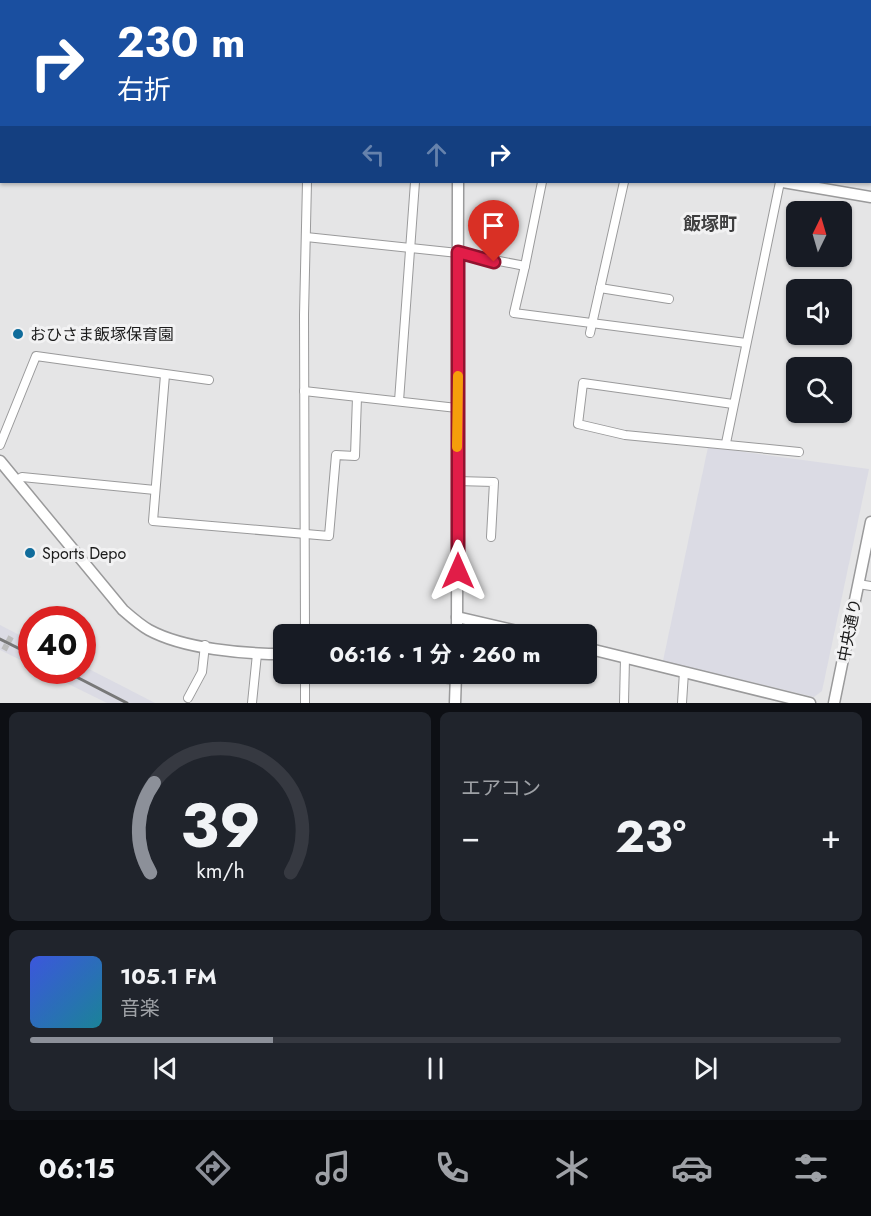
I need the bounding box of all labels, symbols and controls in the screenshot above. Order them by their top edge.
text: 230 m [117,12,245,73]
icon: right [18,24,96,102]
text: 右折 [117,70,171,109]
icon: left [357,138,390,171]
icon: ahead [420,138,453,171]
icon: right [483,138,516,171]
pin [468,200,519,262]
north arrow [786,201,852,267]
map controls [786,201,852,423]
icon: arrive [477,209,510,242]
district label: 飯塚町 [683,211,737,237]
button: sound [786,279,852,345]
place label: おひさま飯塚保育園 [30,323,174,346]
marker: おひさま飯塚保育園 [11,327,25,341]
button: search [786,357,852,423]
position arrow [426,539,490,603]
place label: Sports Depo [42,542,126,565]
marker: Sports Depo [23,546,37,560]
street label: 中央通り [832,596,867,664]
speed limit sign: 40 [18,606,96,684]
text: 06:16 · 1 分 · 260 m [329,638,541,670]
text: エアコン [461,774,541,803]
text: 39 [180,780,260,870]
text: 23° [615,804,686,869]
text: − [461,813,480,860]
text: + [821,813,841,860]
text: km/h [196,856,244,887]
text: 105.1 FM [120,960,217,992]
text: 音楽 [120,994,160,1023]
icon: previous [149,1052,182,1085]
icon: pause [419,1052,452,1085]
icon: next [689,1052,722,1085]
icon: directions [192,1147,234,1189]
icon: music [312,1147,354,1189]
icon: phone [431,1147,473,1189]
icon: climate [551,1147,593,1189]
icon: car [671,1147,713,1189]
icon: filters [790,1147,832,1189]
text: 06:15 [39,1149,115,1188]

